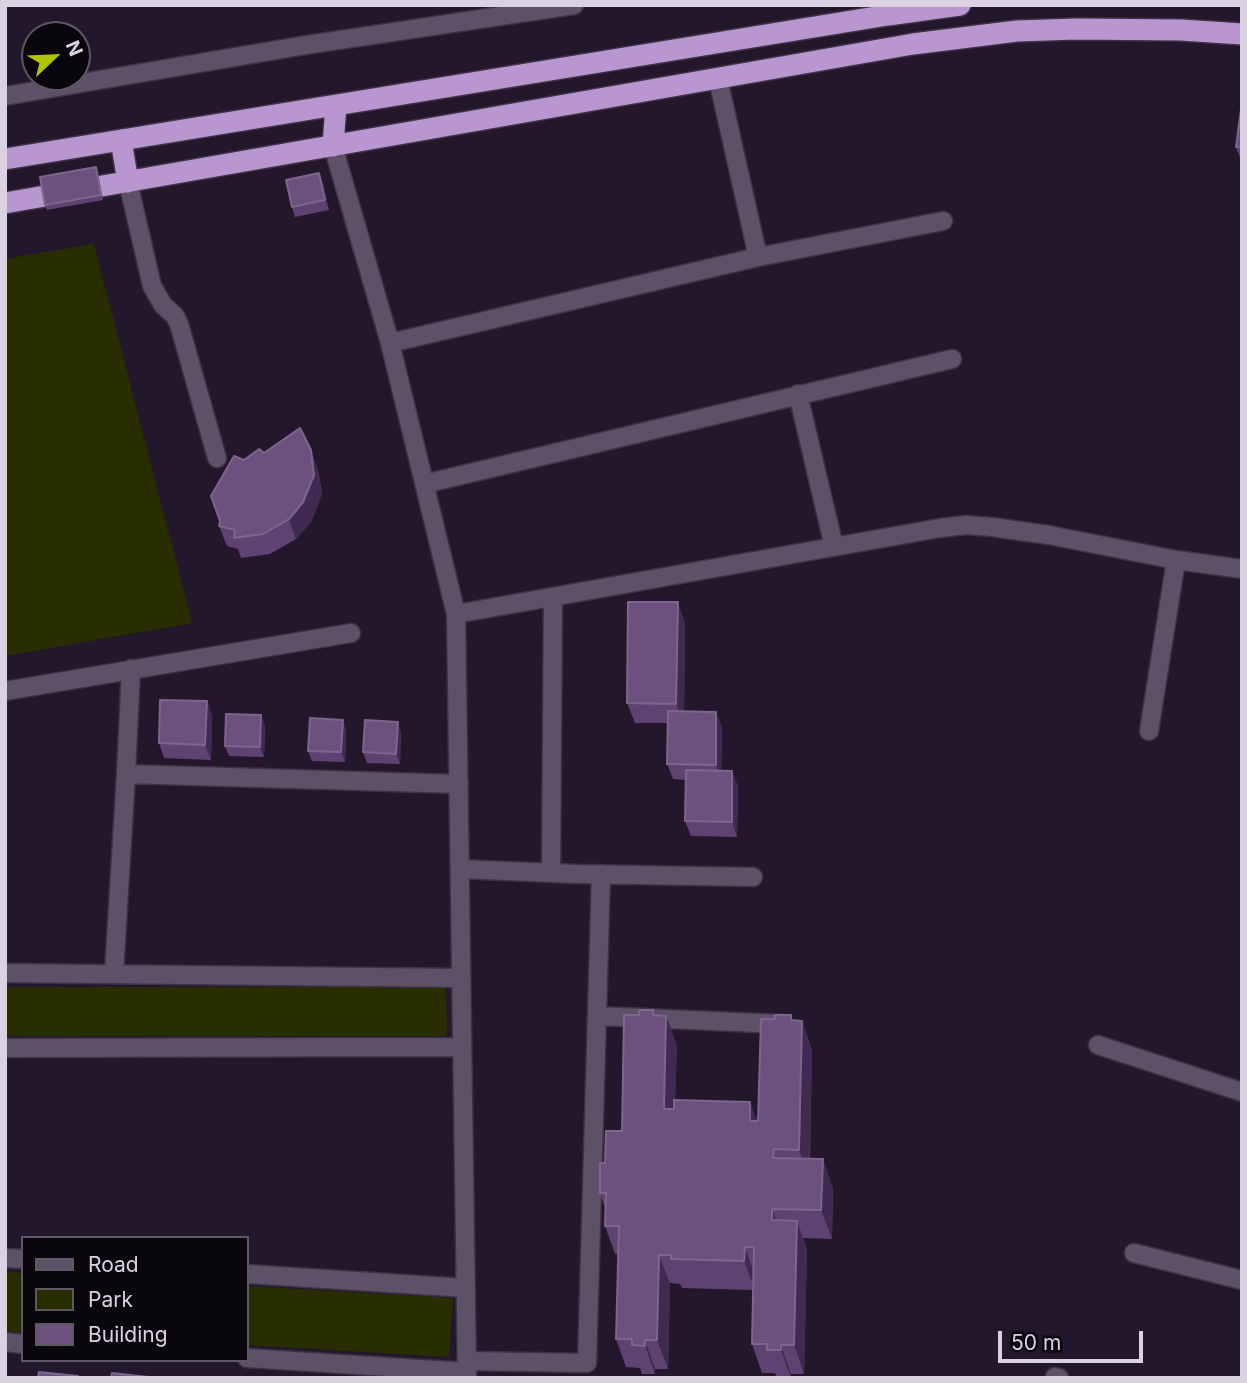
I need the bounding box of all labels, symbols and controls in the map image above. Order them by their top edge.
north arrow [21,21,91,91]
text: N [61,37,87,60]
legend [21,1236,248,1362]
text: Road [88,1252,139,1277]
text: Park [88,1287,133,1312]
scale bar [1002,1316,1147,1360]
text: Building [88,1322,168,1347]
text: 50 m [1011,1330,1061,1355]

